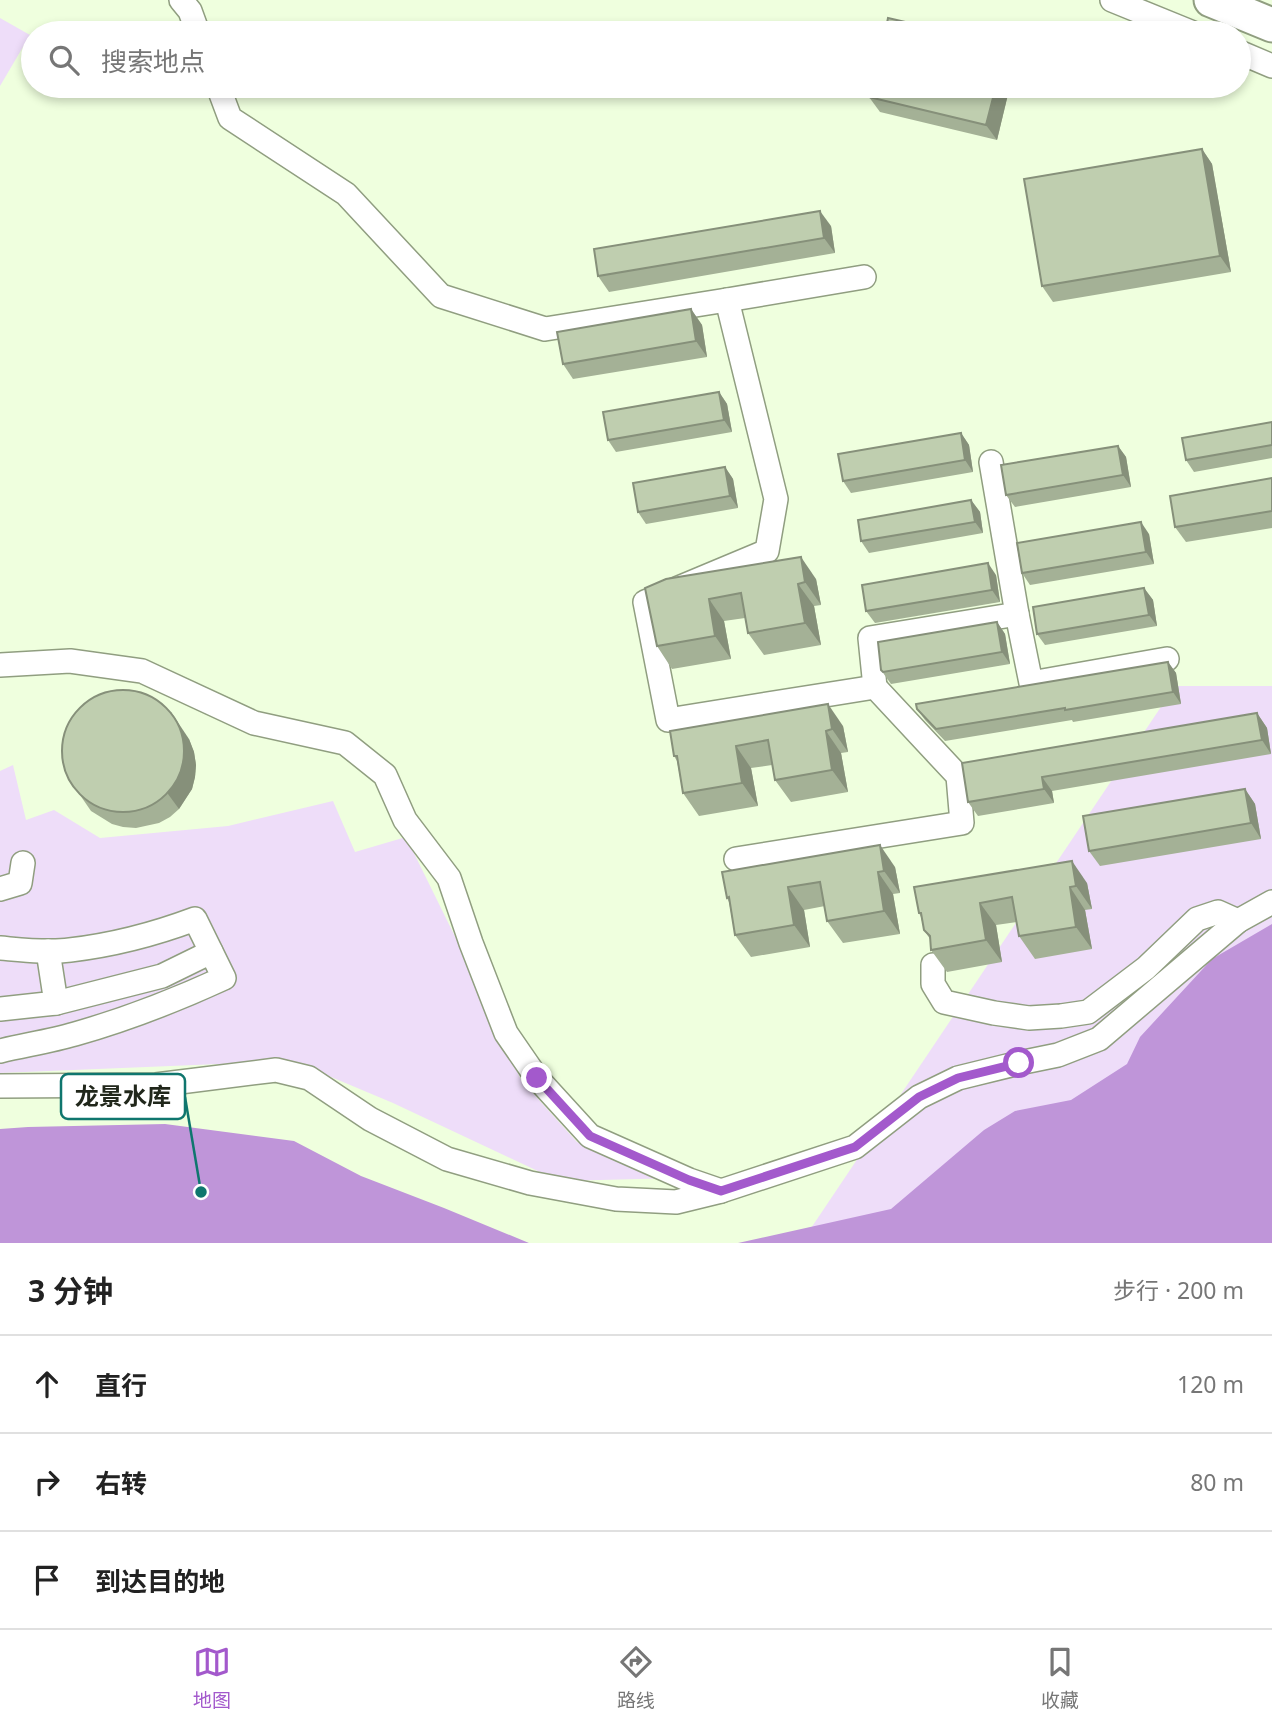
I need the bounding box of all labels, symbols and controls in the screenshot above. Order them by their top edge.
search box [21,21,1251,98]
icon: search [45,41,83,79]
text: 搜索地点 [101,43,205,79]
route start [1003,1047,1034,1078]
route end [521,1062,552,1093]
callout: 龙景水库 [61,1074,185,1119]
text: 龙景水库 [75,1079,171,1112]
text: 3 分钟 [28,1270,113,1311]
text: 步行 · 200 m [1113,1274,1244,1306]
icon: ahead [28,1365,66,1403]
text: 直行 [95,1367,147,1403]
text: 120 m [1177,1368,1244,1400]
icon: right [28,1463,66,1501]
text: 右转 [95,1465,147,1501]
text: 80 m [1190,1466,1244,1498]
icon: arrive [28,1561,66,1599]
text: 到达目的地 [95,1563,225,1599]
tab: 地图 [193,1643,231,1713]
tab: 路线 [617,1643,655,1713]
tab: 收藏 [1041,1643,1079,1713]

